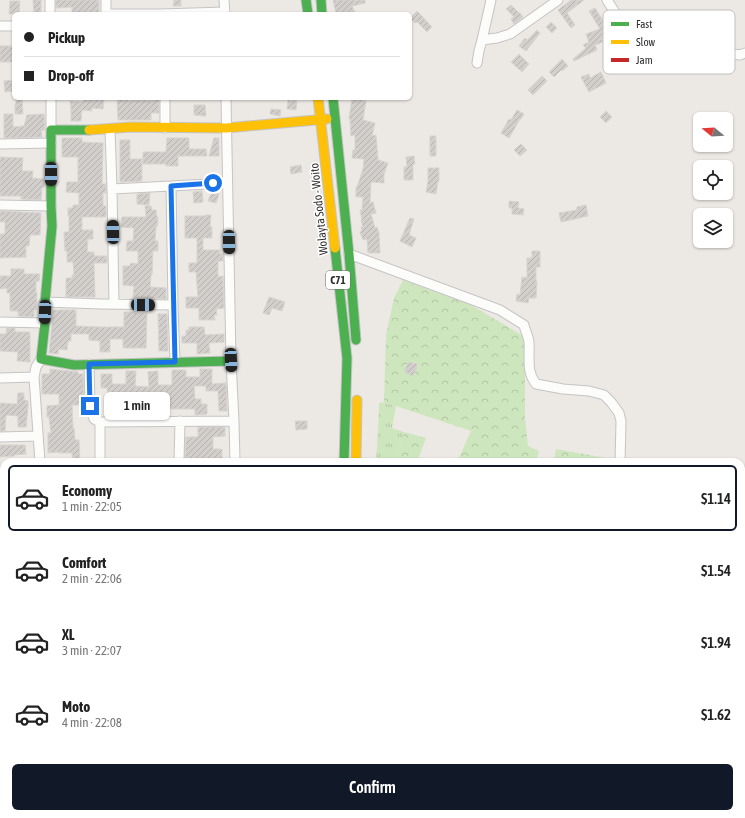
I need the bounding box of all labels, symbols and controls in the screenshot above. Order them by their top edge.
legend [603,10,735,74]
text: Fast [636,18,652,30]
text: Pickup [48,29,85,46]
text: Slow [636,36,655,48]
text: Jam [636,54,653,66]
text: Drop-off [48,67,94,84]
north arrow [693,112,733,152]
map controls [693,112,733,248]
button: locate [693,160,733,200]
car [45,162,57,186]
street label: Wolayta Sodo - Woito [307,162,331,256]
route start [204,174,222,192]
button: layers [693,208,733,248]
car [107,220,119,244]
car [223,230,235,254]
road number: C71 [326,271,350,289]
car [131,299,155,311]
car [39,300,51,324]
car [224,348,238,372]
callout: 1 min [104,392,170,420]
route end [81,397,99,415]
text: 1 min [124,398,150,413]
icon: car [14,480,50,516]
text: Economy [62,482,112,499]
text: $1.14 [701,490,731,507]
text: 1 min · 22:05 [62,499,122,514]
icon: car [14,552,50,588]
text: Comfort [62,554,106,571]
text: $1.54 [701,562,731,579]
text: 2 min · 22:06 [62,571,122,586]
icon: car [14,624,50,660]
text: XL [62,626,75,643]
text: $1.94 [701,634,731,651]
text: 3 min · 22:07 [62,643,122,658]
icon: car [14,696,50,732]
text: Moto [62,698,90,715]
text: $1.62 [701,706,731,723]
text: 4 min · 22:08 [62,715,122,730]
button: Confirm [12,764,733,810]

